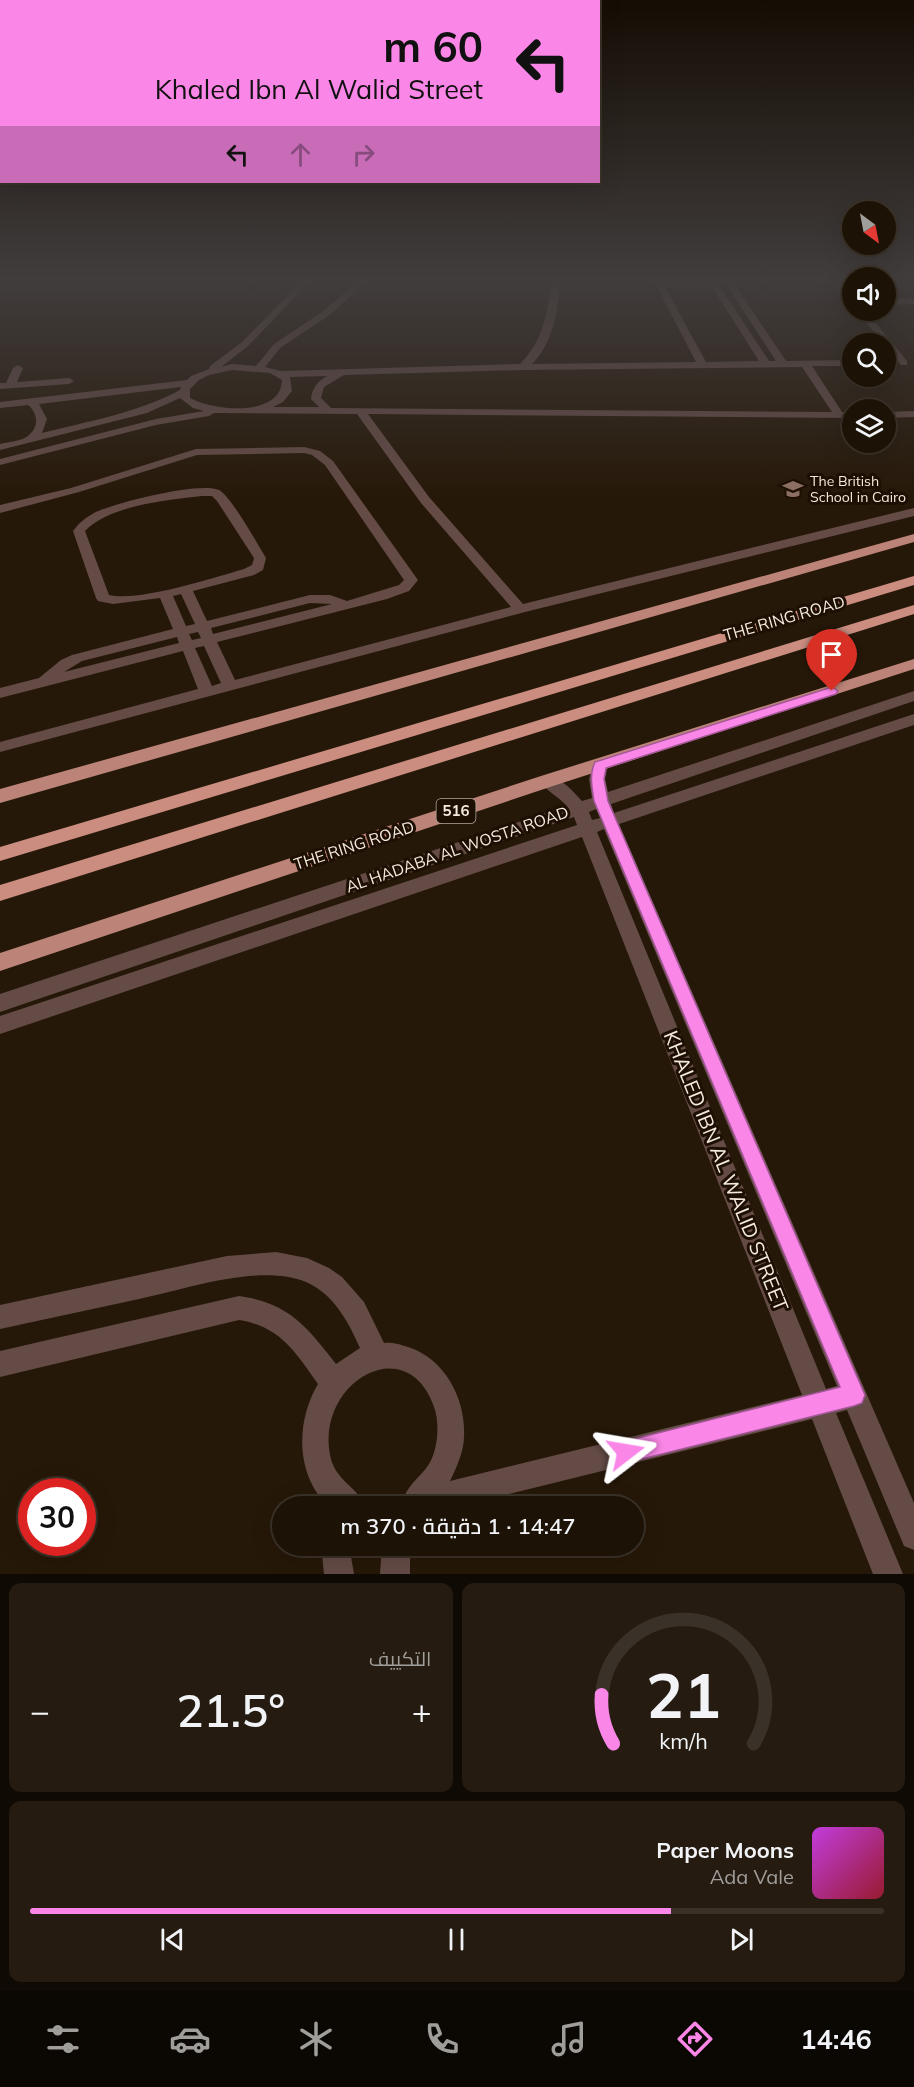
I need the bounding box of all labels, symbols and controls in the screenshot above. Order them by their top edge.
text: 60 m [383,20,483,73]
icon: left [504,24,582,102]
text: Khaled Ibn Al Walid Street [155,72,483,106]
icon: left [221,138,254,171]
icon: ahead [284,138,317,171]
icon: right [347,138,380,171]
north arrow [842,201,896,255]
map controls [842,201,896,453]
button: sound [842,267,896,321]
button: search [842,333,896,387]
button: layers [842,399,896,453]
place label: The British School in Cairo [810,472,906,506]
school or university icon: The British School in Cairo [781,477,805,501]
street label: THE RING ROAD [721,591,847,645]
pin [806,629,857,691]
icon: arrive [815,638,848,671]
road number: 516 [436,799,476,823]
street label: AL HADABA AL WOSTA ROAD [343,801,571,897]
street label: THE RING ROAD [291,816,417,874]
street label: KHALED IBN AL WALID STREET [659,1027,794,1315]
position arrow [594,1420,658,1484]
speed limit sign: 30 [18,1478,96,1556]
text: 14:47 · 1 دقيقة · 370 m [341,1512,575,1540]
text: التكييف [369,1646,432,1671]
text: 21 [646,1655,721,1734]
text: 21.5° [176,1682,285,1738]
text: − [30,1690,50,1731]
text: + [412,1690,431,1731]
text: km/h [659,1728,707,1755]
text: Paper Moons [656,1836,794,1864]
text: Ada Vale [710,1864,794,1889]
icon: previous [156,1923,189,1956]
icon: pause [440,1923,473,1956]
icon: next [725,1923,758,1956]
icon: filters [42,2018,84,2060]
icon: car [169,2018,211,2060]
icon: climate [295,2018,337,2060]
icon: phone [421,2018,463,2060]
icon: music [548,2018,590,2060]
icon: directions [674,2018,716,2060]
text: 14:46 [800,2022,872,2056]

